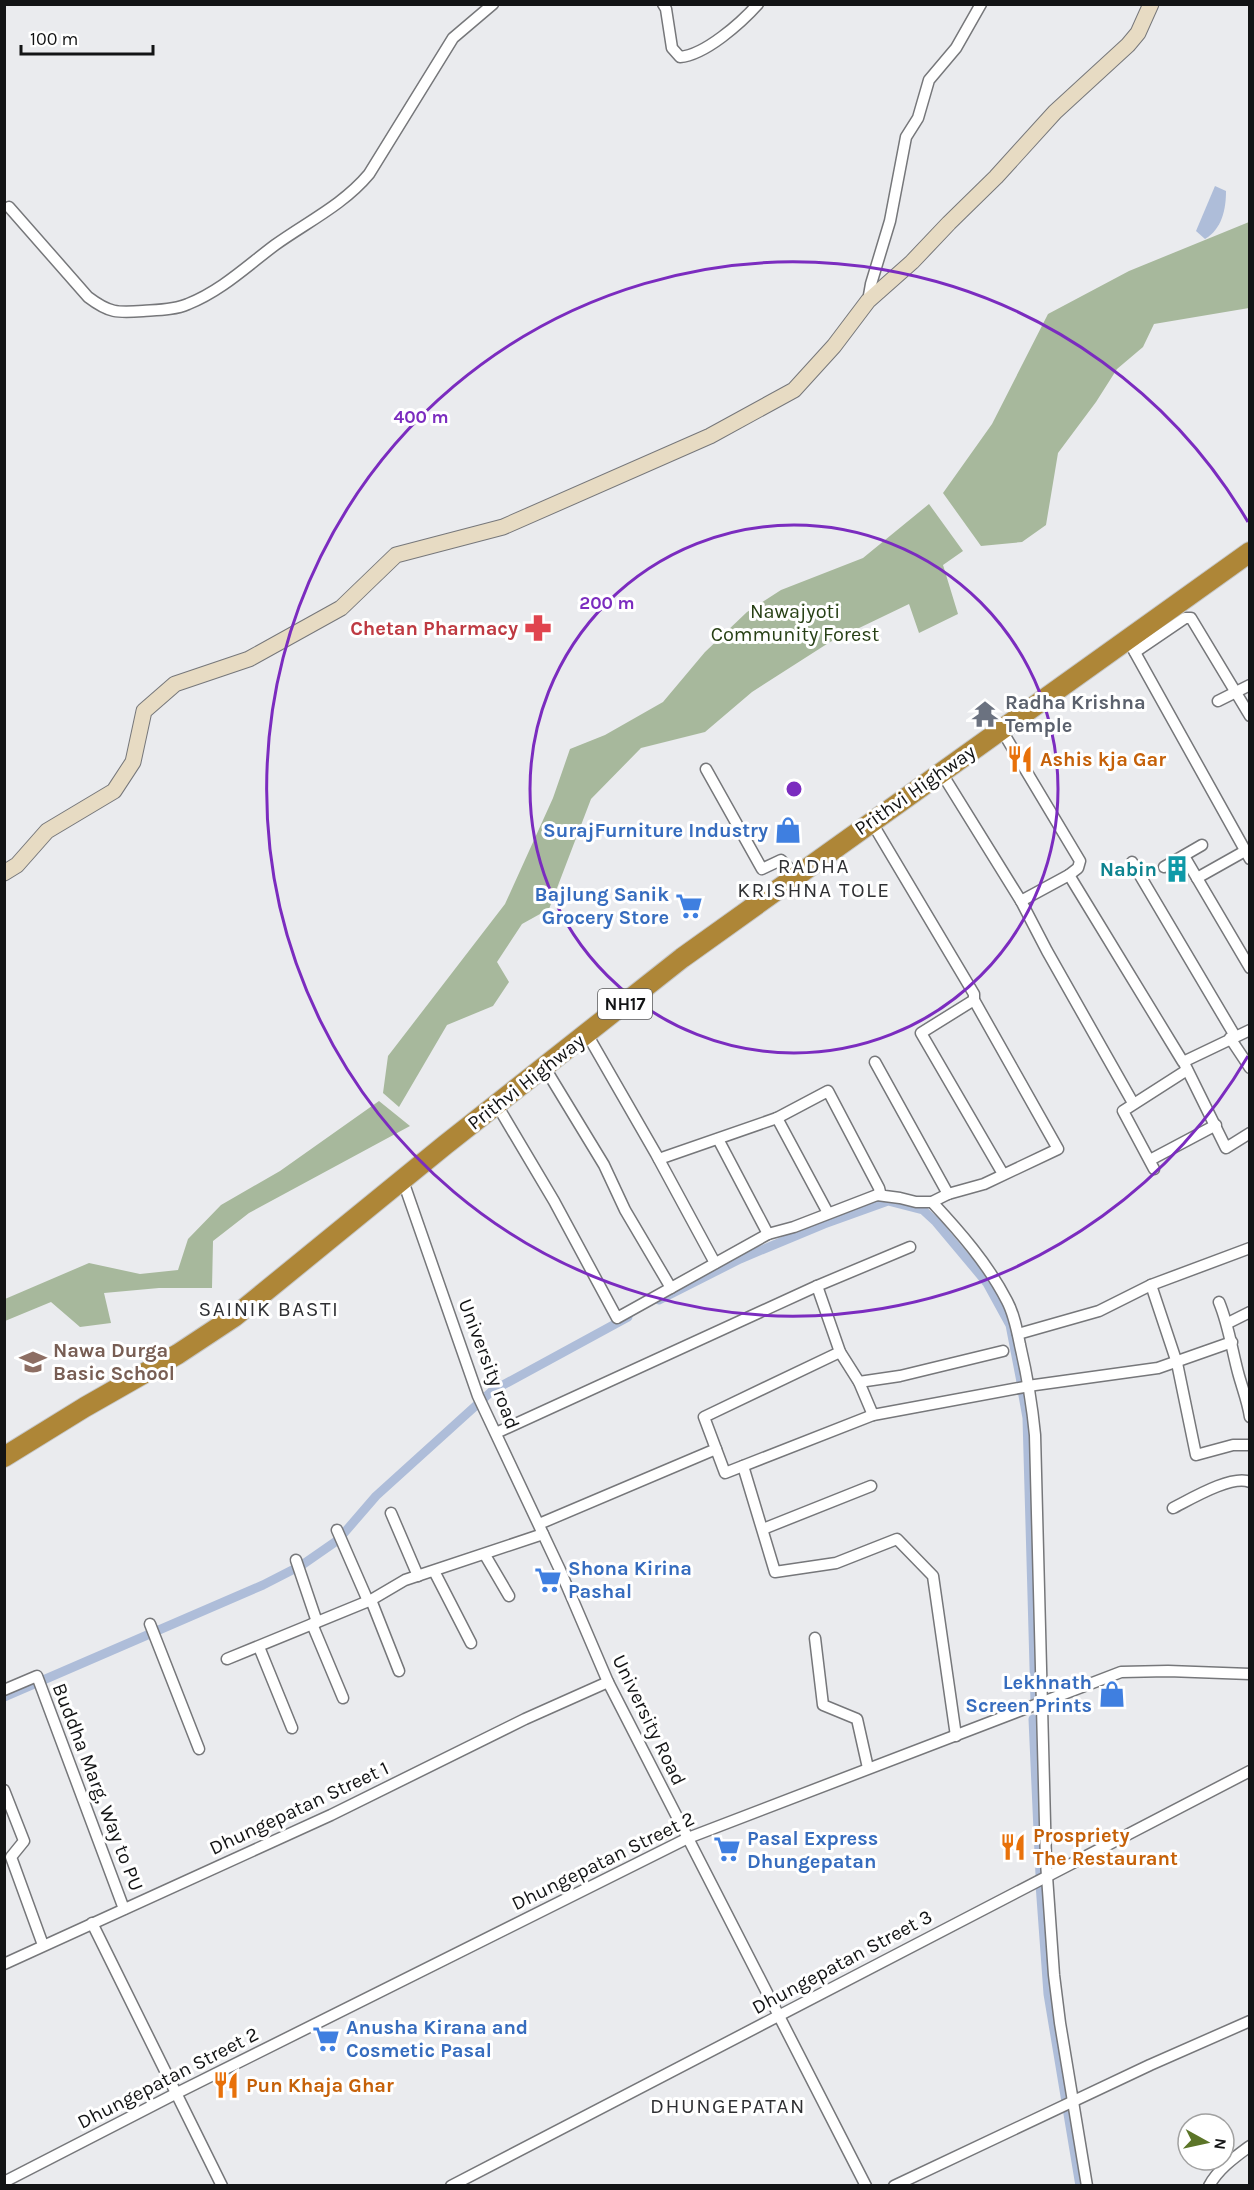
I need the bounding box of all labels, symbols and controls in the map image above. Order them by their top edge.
scale bar [21,18,153,56]
text: 100 m [30,28,78,50]
text: 400 m [393,406,449,428]
text: 200 m [579,592,635,614]
park label: Nawajyoti Community Forest [711,600,880,646]
pharmacy icon: Chetan Pharmacy [523,613,553,643]
place label: Chetan Pharmacy [350,617,518,640]
place label: Radha Krishna Temple [1005,691,1146,737]
temple icon: Radha Krishna Temple [970,699,1000,729]
street label: Prithvi Highway [850,740,980,840]
restaurant icon: Ashis kja Gar [1005,744,1035,774]
place label: Ashis kja Gar [1040,748,1166,771]
centre of rings [784,779,804,799]
shop icon: SurajFurniture Industry [773,815,803,845]
place label: SurajFurniture Industry [543,819,768,842]
district label: RADHA KRISHNA TOLE [737,854,891,902]
building icon: Nabin [1162,854,1192,884]
place label: Nabin [1100,858,1157,881]
place label: Bajlung Sanik Grocery Store [535,883,669,929]
supermarket icon: Bajlung Sanik Grocery Store [674,891,704,921]
road number: NH17 [598,989,652,1019]
street label: Prithvi Highway [463,1029,589,1135]
street label: University road [454,1296,524,1432]
district label: SAINIK BASTI [199,1297,339,1321]
place label: Nawa Durga Basic School [53,1339,175,1385]
school or university icon: Nawa Durga Basic School [18,1347,48,1377]
place label: Shona Kirina Pashal [568,1557,692,1603]
supermarket icon: Shona Kirina Pashal [533,1565,563,1595]
street label: University Road [607,1651,691,1789]
place label: Lekhnath Screen Prints [965,1671,1092,1717]
shop icon: Lekhnath Screen Prints [1097,1679,1127,1709]
street label: Buddha Marg, Way to PU [48,1680,148,1894]
street label: Dhungepatan Street 1 [206,1756,392,1860]
street label: Dhungepatan Street 2 [508,1807,698,1915]
place label: Prospriety The Restaurant [1033,1824,1178,1870]
place label: Pasal Express Dhungepatan [747,1827,878,1873]
restaurant icon: Prospriety The Restaurant [998,1832,1028,1862]
supermarket icon: Pasal Express Dhungepatan [712,1834,742,1864]
street label: Dhungepatan Street 3 [748,1905,936,2019]
place label: Anusha Kirana and Cosmetic Pasal [346,2016,528,2062]
street label: Dhungepatan Street 2 [74,2022,262,2134]
supermarket icon: Anusha Kirana and Cosmetic Pasal [311,2024,341,2054]
restaurant icon: Pun Khaja Ghar [211,2070,241,2100]
place label: Pun Khaja Ghar [246,2074,394,2097]
district label: DHUNGEPATAN [650,2094,806,2118]
north arrow [1176,2112,1236,2172]
text: N [1210,2137,1231,2151]

